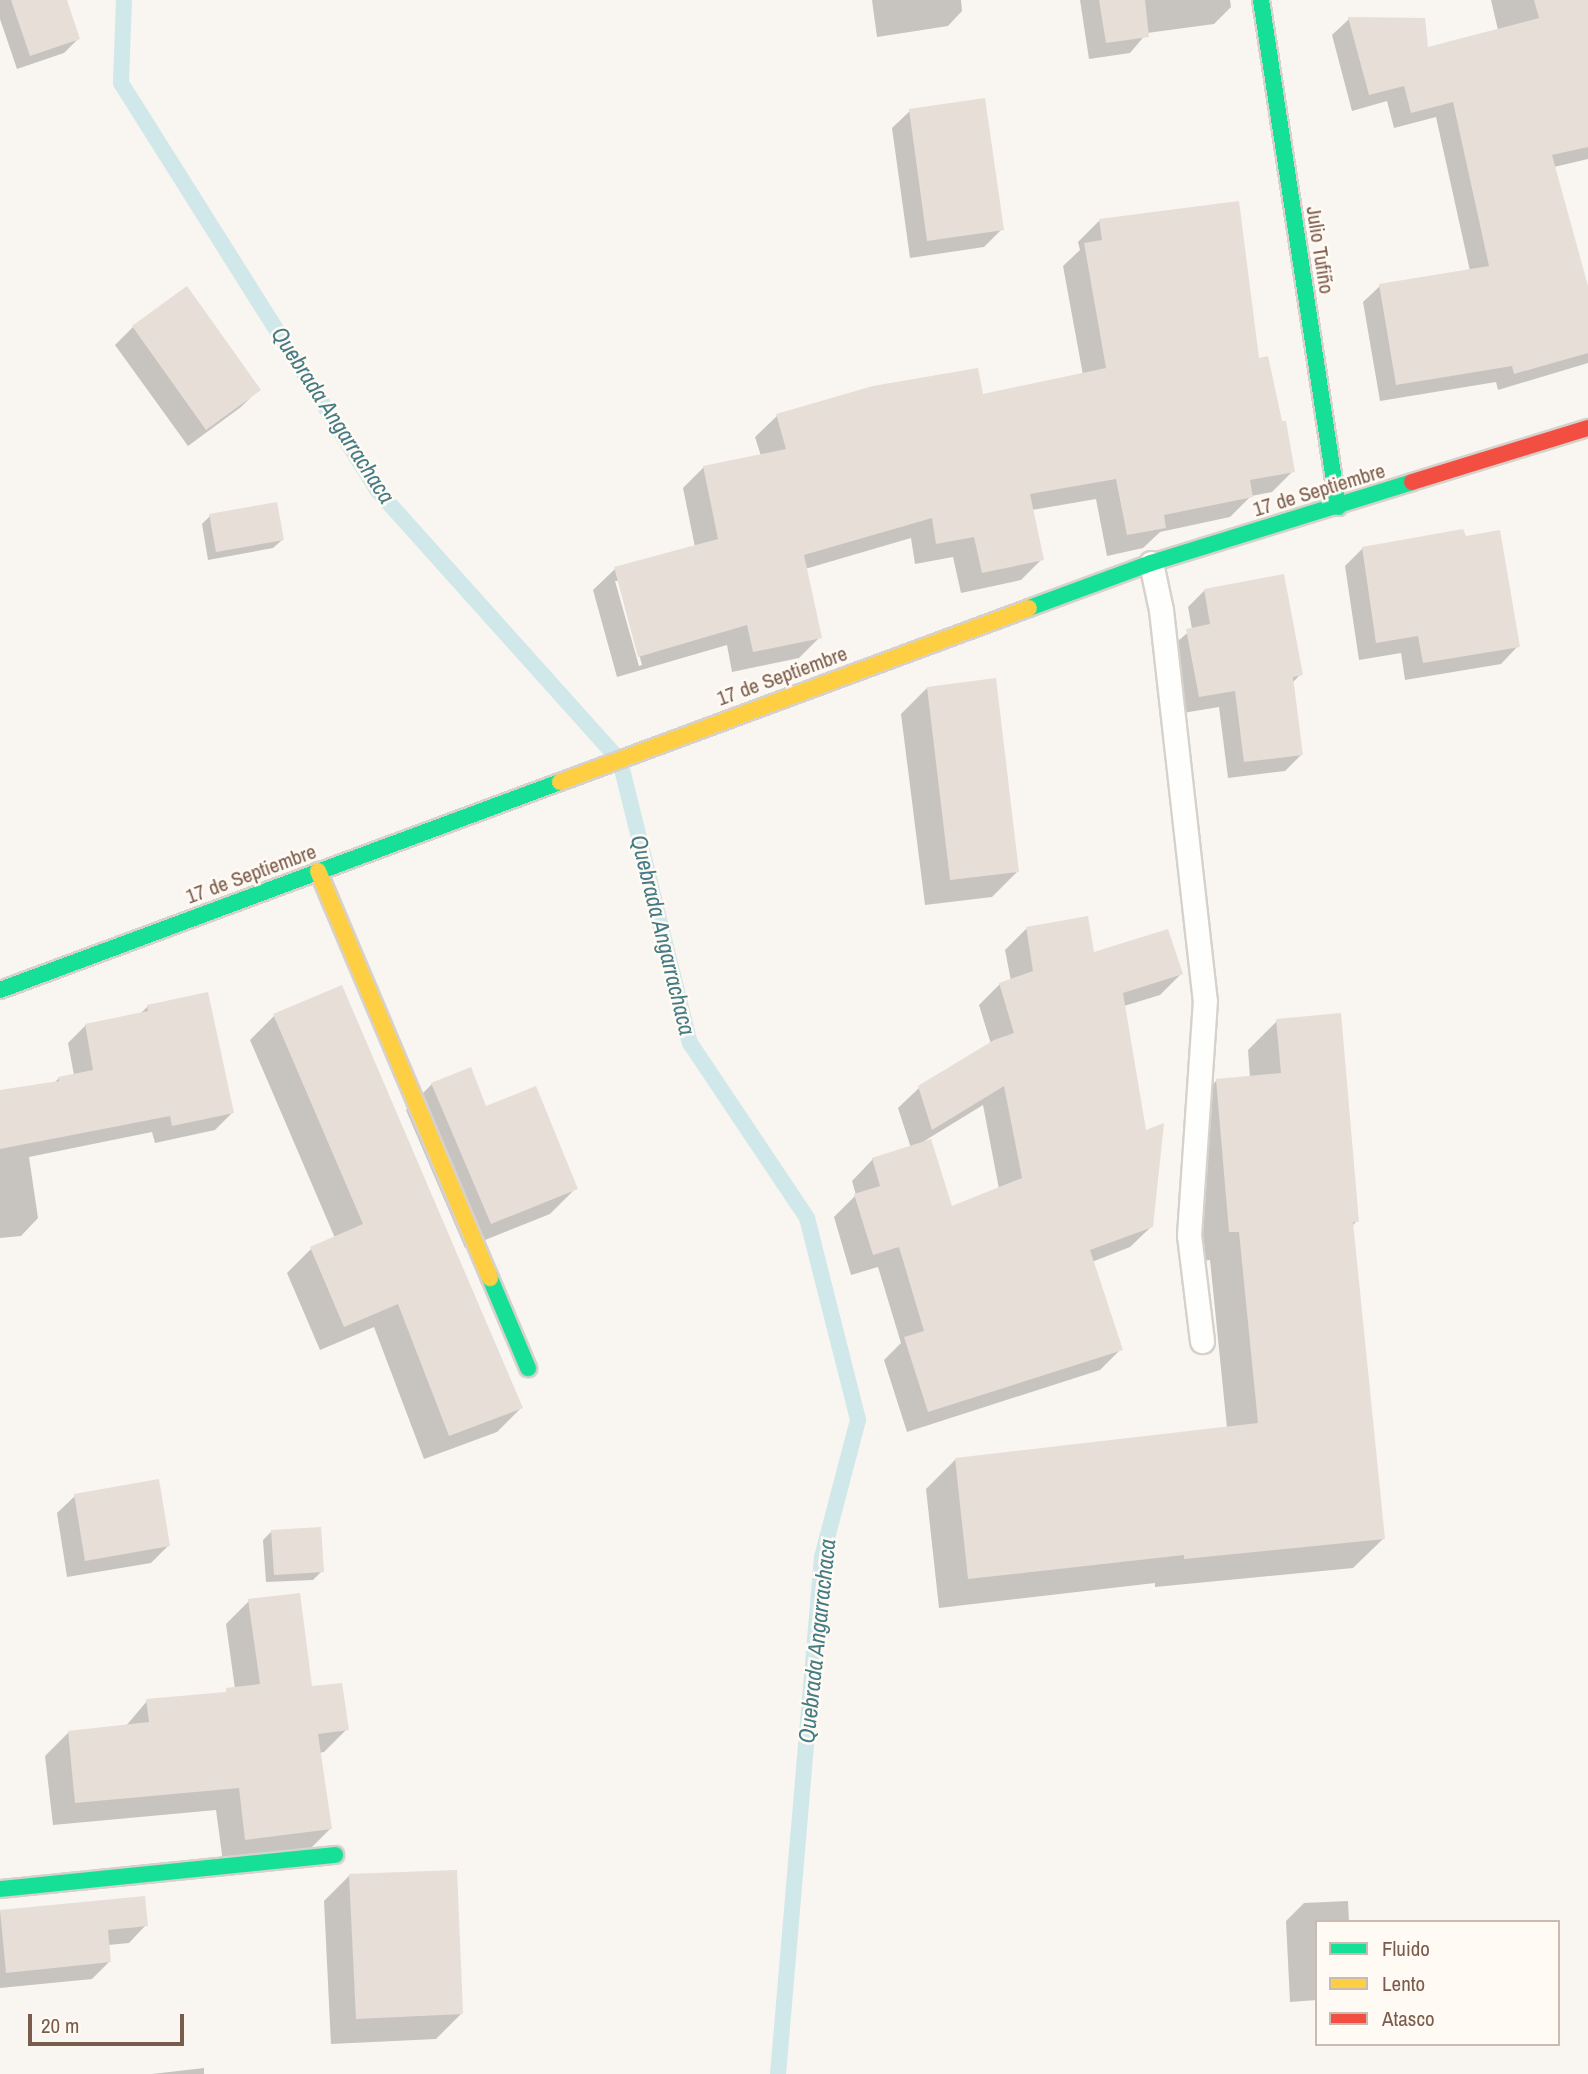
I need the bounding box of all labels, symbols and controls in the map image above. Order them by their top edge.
street label: Julio Tufiño [1301,204,1339,296]
water label: Quebrada Angarrachaca [265,321,401,509]
street label: 17 de Septiembre [1250,458,1388,522]
street label: 17 de Septiembre [713,641,851,711]
water label: Quebrada Angarrachaca [625,831,701,1039]
street label: 17 de Septiembre [182,839,320,909]
water label: Quebrada Angarrachaca [792,1537,842,1745]
legend [1315,1920,1560,2046]
text: Fluido [1382,1934,1430,1963]
text: Lento [1382,1969,1425,1998]
scale bar [32,2000,187,2044]
text: Atasco [1382,2004,1435,2033]
text: 20 m [41,2011,79,2040]

